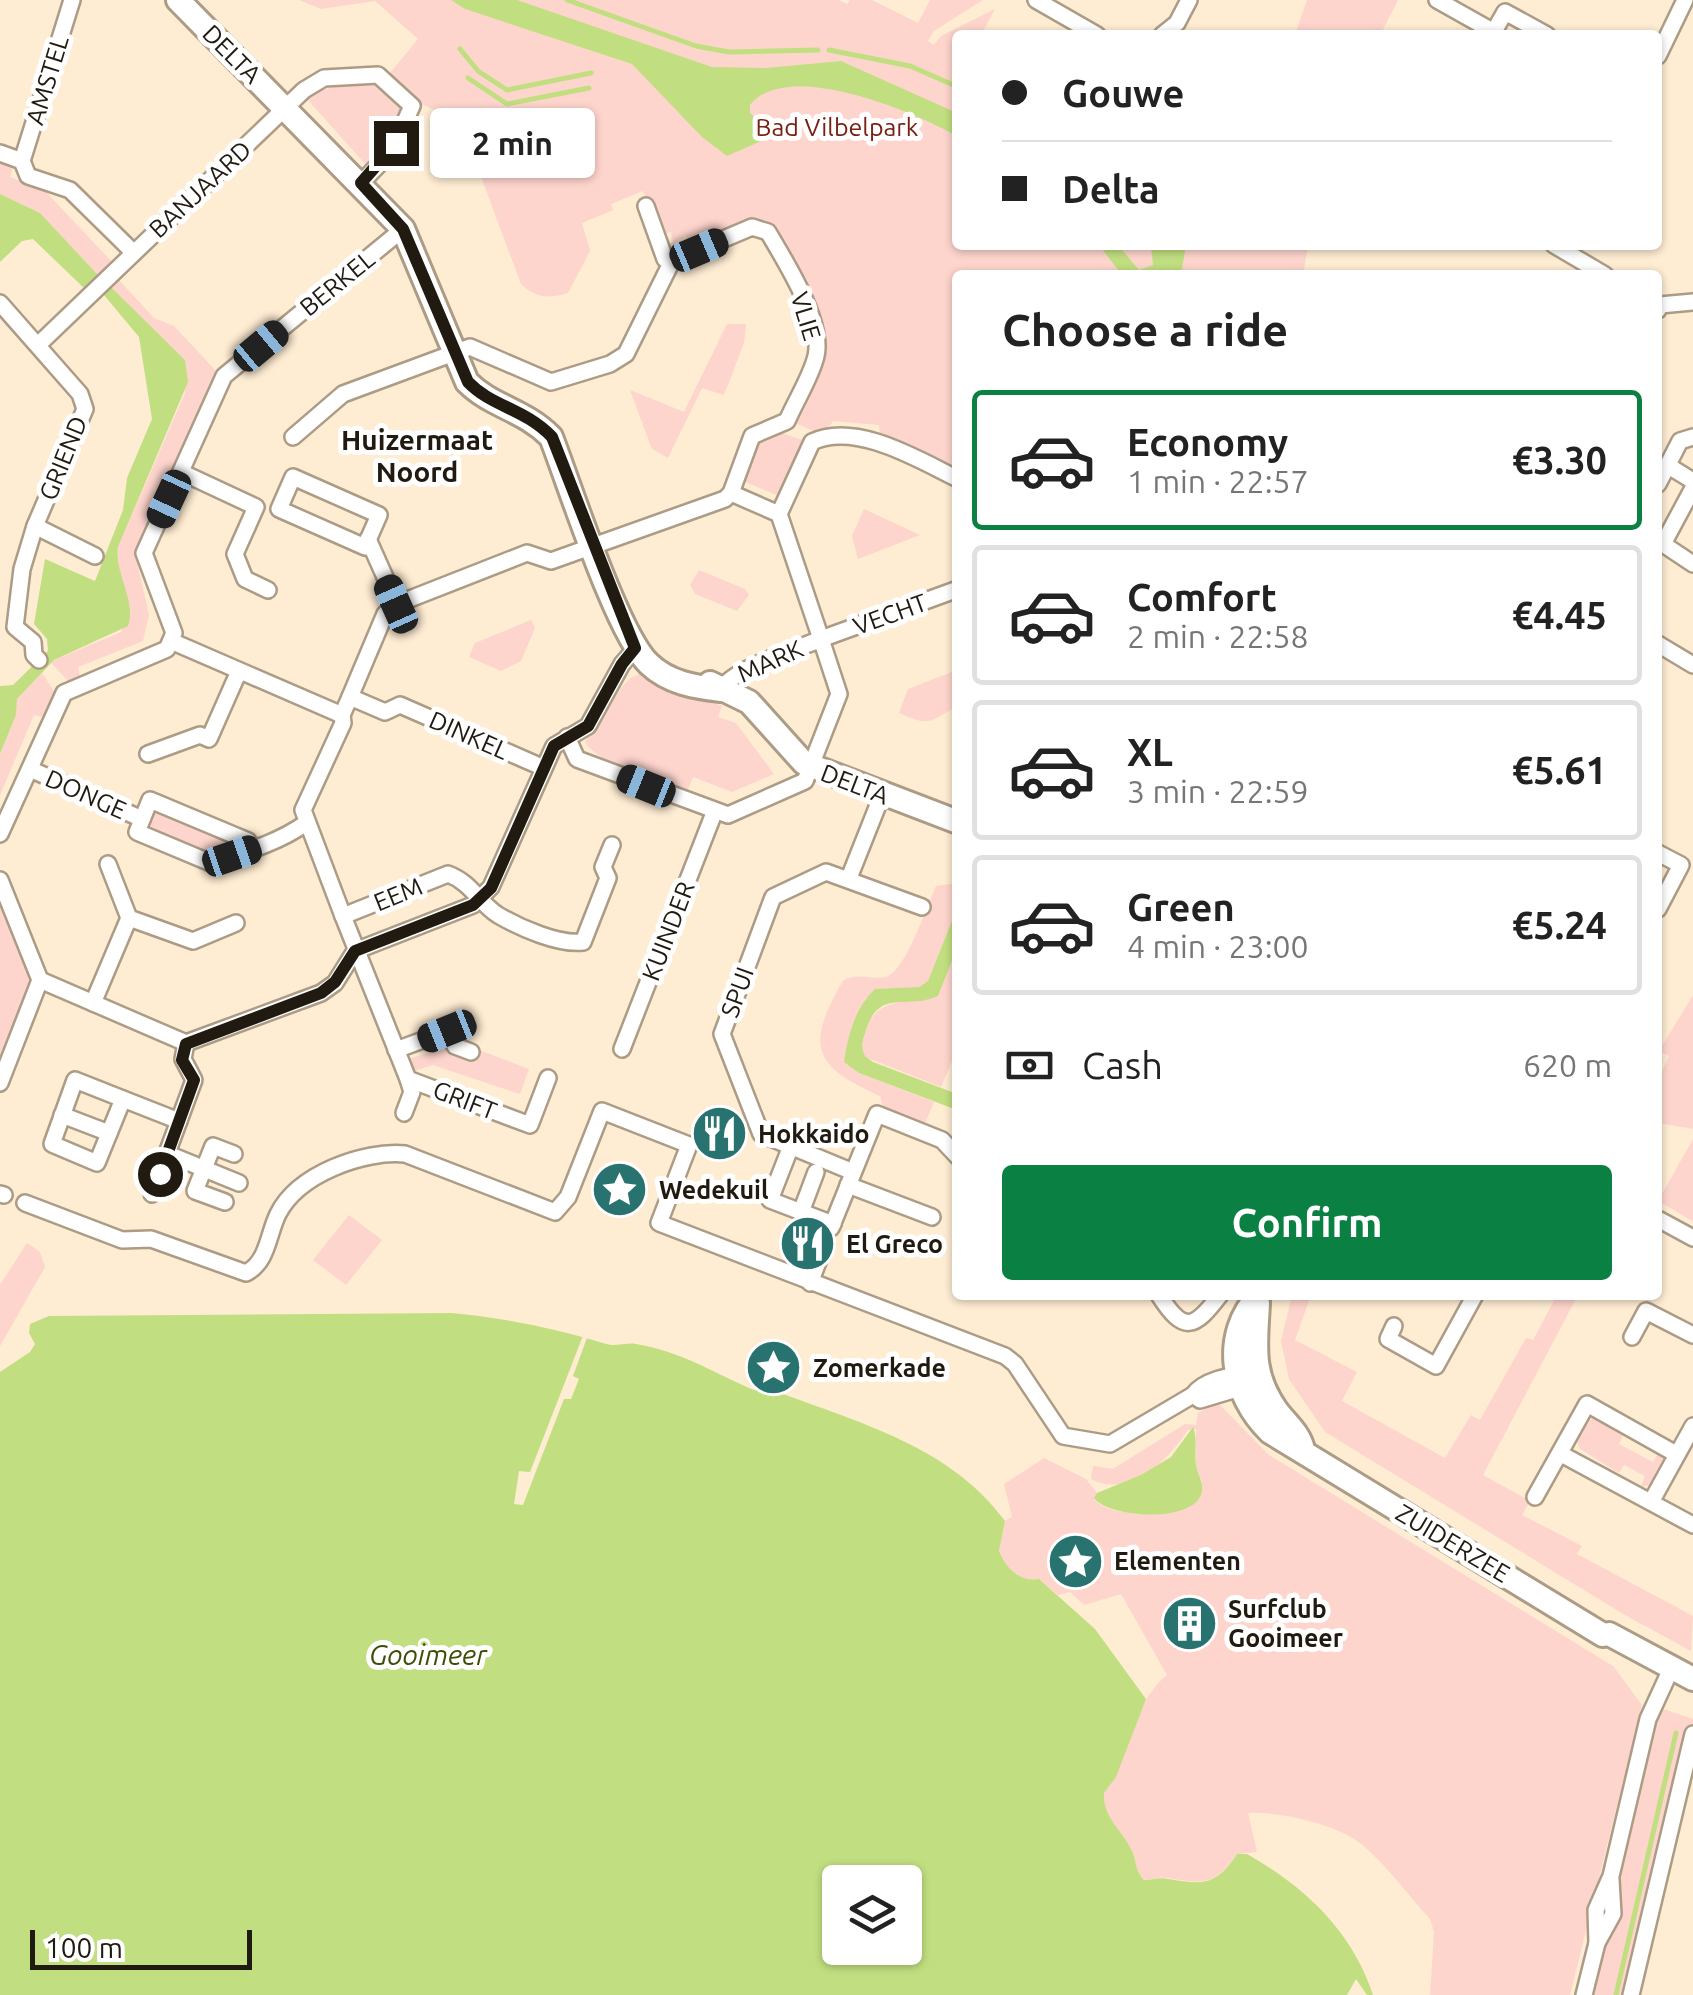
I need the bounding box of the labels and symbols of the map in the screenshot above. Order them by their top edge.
street label: DELTA [197,19,267,89]
street label: AMSTEL [20,32,74,128]
callout: 2 min [431,108,596,178]
park label: Bad Vilbelpark [756,113,919,141]
route end [374,121,419,166]
street label: BANJAARD [143,135,257,243]
car [666,224,732,276]
street label: BERKEL [294,244,380,321]
street label: VLIE [785,288,827,344]
car [228,315,294,377]
street label: GRIEND [34,412,92,504]
district label: Huizermaat Noord [341,424,493,487]
car [143,465,195,533]
car [370,570,422,638]
street label: VECHT [849,588,931,640]
street label: MARK [733,634,807,688]
street label: DINKEL [425,705,513,765]
street label: DELTA [817,758,893,810]
car [613,761,679,811]
street label: DONGE [41,764,131,824]
car [199,832,265,880]
street label: EEM [370,872,426,916]
street label: KUINDER [636,878,700,984]
street label: SPUI [715,963,759,1021]
car [414,1006,480,1056]
street label: GRIFT [429,1075,501,1125]
restaurant icon: Hokkaido [689,1104,749,1164]
place label: Hokkaido [758,1120,870,1148]
route start [138,1152,183,1197]
place icon: Wedekuil [590,1160,650,1220]
place label: Wedekuil [659,1176,769,1204]
restaurant icon: El Greco [777,1214,837,1274]
place label: El Greco [846,1230,943,1258]
place icon: Zomerkade [744,1338,804,1398]
place label: Zomerkade [813,1354,946,1382]
street label: ZUIDERZEE [1391,1498,1515,1588]
place icon: Elementen [1045,1531,1105,1591]
place label: Elementen [1114,1547,1241,1575]
building icon: Surfclub Gooimeer [1159,1593,1219,1653]
place label: Surfclub Gooimeer [1228,1595,1344,1652]
water label: Gooimeer [369,1639,488,1670]
scale bar [30,1925,252,1970]

